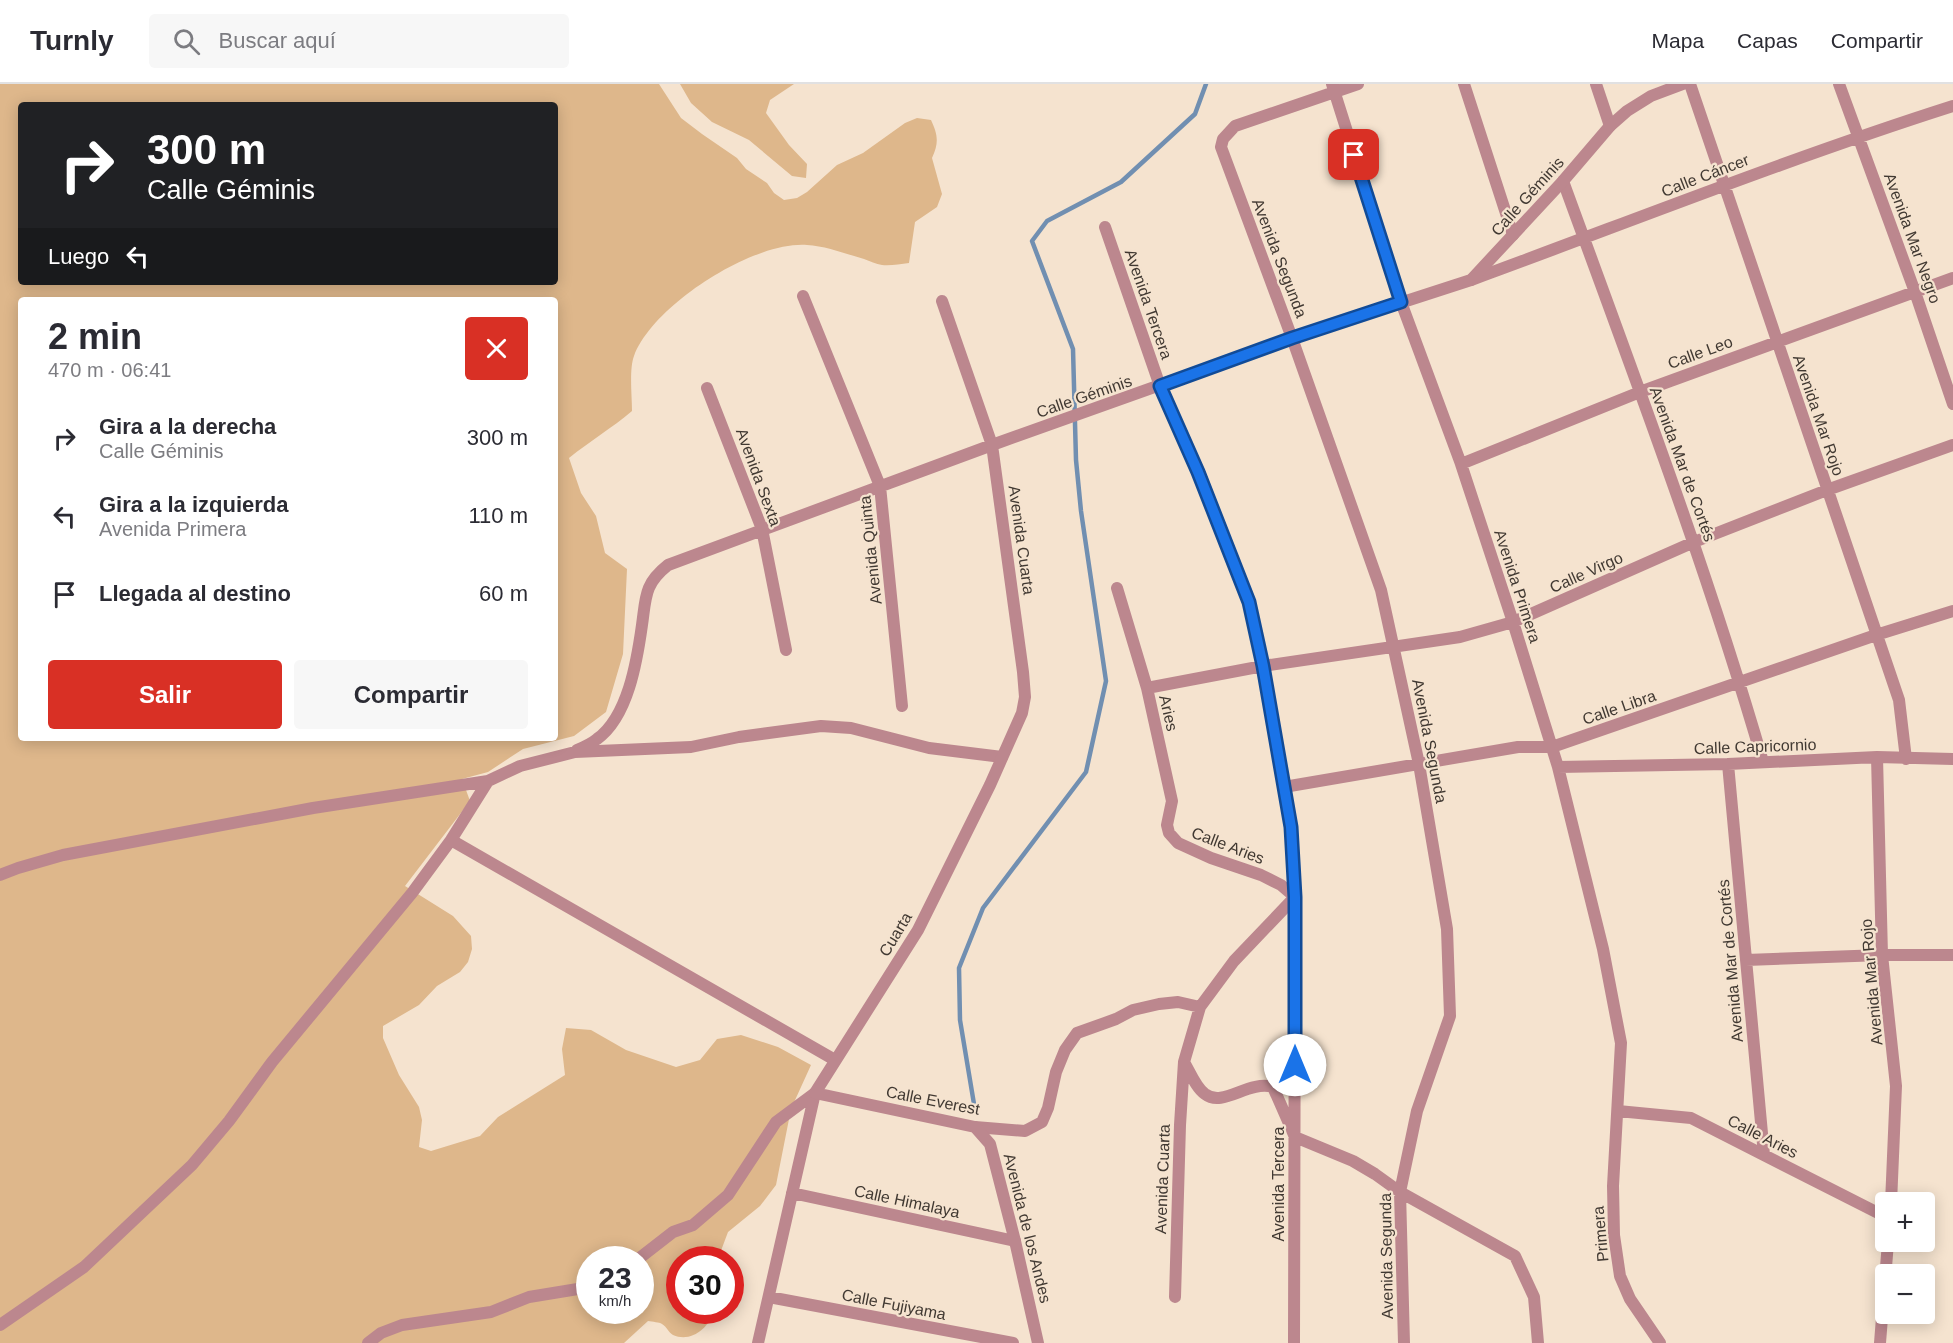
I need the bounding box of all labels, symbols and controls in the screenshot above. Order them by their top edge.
search box [149,14,569,68]
text: Turnly [30,25,113,56]
icon: search [170,25,203,58]
text: Buscar aquí [218,28,336,53]
text: Mapa [1652,29,1704,52]
text: Capas [1737,29,1798,52]
text: Compartir [1831,29,1923,52]
icon: right [48,126,126,204]
text: 300 m [147,126,266,173]
pin [1328,129,1379,180]
icon: arrive [1337,138,1370,171]
street label: Calle Cáncer [1659,151,1752,200]
street label: Calle Géminis [1488,154,1567,239]
street label: Avenida Mar Negro [1881,171,1944,306]
text: Calle Géminis [147,175,315,205]
street label: Avenida Segunda [1249,196,1310,320]
icon: left [121,240,154,273]
text: Luego [48,244,109,269]
street label: Avenida Tercera [1122,247,1175,361]
text: 2 min [48,316,142,357]
button: close [465,317,528,380]
street label: Calle Leo [1665,333,1735,372]
street label: Avenida Mar Rojo [1790,352,1847,478]
text: 470 m · 06:41 [48,359,171,381]
street label: Calle Géminis [1034,372,1134,421]
street label: Avenida Mar de Cortés [1647,385,1718,544]
text: Gira a la derecha [99,414,276,439]
icon: right [48,422,81,455]
text: 300 m [467,425,528,450]
street label: Avenida Sexta [733,426,784,529]
text: Calle Géminis [99,440,223,462]
street label: Avenida Cuarta [1005,484,1038,596]
text: Gira a la izquierda [99,492,289,517]
street label: Avenida Quinta [856,495,885,605]
icon: left [48,500,81,533]
text: 110 m [468,503,528,528]
text: Avenida Primera [99,518,246,540]
street label: Avenida Primera [1491,527,1544,645]
street label: Calle Virgo [1547,549,1625,596]
icon: arrive [48,578,81,611]
text: Llegada al destino [99,581,291,606]
text: 60 m [479,581,528,606]
button: Salir [48,660,282,729]
button: Compartir [294,660,528,729]
street label: Avenida Segunda [1409,678,1450,805]
street label: Calle Libra [1580,687,1658,728]
street label: Aries [1156,693,1181,733]
street label: Calle Capricornio [1693,736,1817,757]
street label: Calle Aries [1189,824,1267,867]
street label: Avenida Mar de Cortés [1715,879,1746,1043]
street label: Cuarta [876,909,915,959]
street label: Avenida Mar Rojo [1857,918,1885,1046]
position arrow [1263,1033,1327,1097]
street label: Calle Everest [885,1083,982,1118]
street label: Calle Aries [1725,1112,1801,1161]
street label: Avenida Cuarta [1152,1124,1173,1234]
street label: Avenida Tercera [1270,1126,1287,1242]
street label: Avenida de los Andes [1001,1152,1054,1305]
street label: Calle Himalaya [853,1182,961,1221]
map controls [1875,1192,1935,1324]
button: + [1875,1192,1935,1252]
street label: Avenida Segunda [1377,1193,1396,1319]
street label: Primera [1590,1205,1611,1263]
speed limit sign: 30 [666,1246,744,1324]
text: 23 [598,1261,632,1294]
button: − [1875,1264,1935,1324]
street label: Calle Fujiyama [840,1286,948,1323]
text: km/h [599,1292,631,1309]

